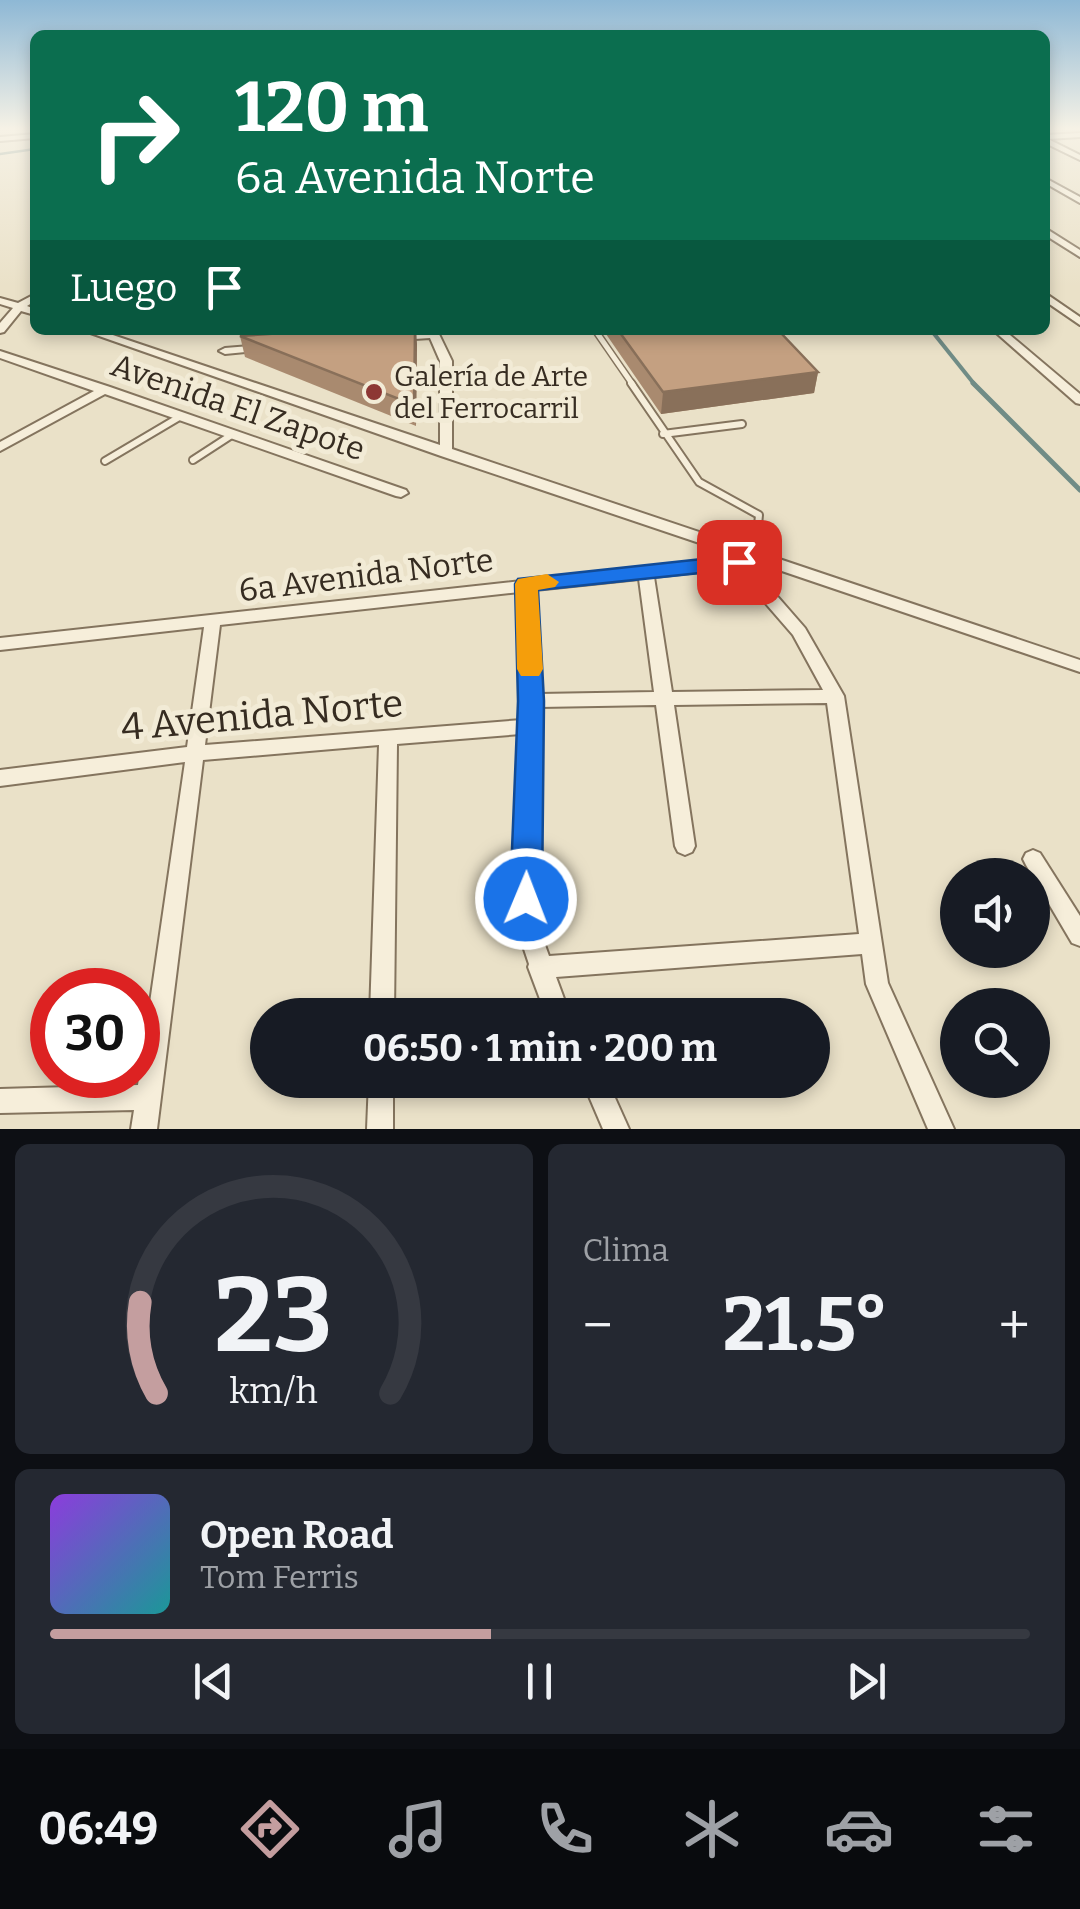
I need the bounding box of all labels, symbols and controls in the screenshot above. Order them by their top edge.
text: 120 m [235,66,428,150]
icon: right [70,70,200,200]
text: 6a Avenida Norte [235,151,595,205]
icon: arrive [197,260,252,315]
text: Luego [70,265,177,311]
street label: Avenida El Zapote [106,346,370,468]
place label: Galería de Arte del Ferrocarril [394,360,588,425]
marker: Galería de Arte del Ferrocarril [363,381,385,403]
pin [697,520,782,605]
icon: arrive [712,535,767,590]
street label: 6a Avenida Norte [237,541,495,609]
street label: 4 Avenida Norte [119,680,405,750]
position arrow [474,847,578,951]
map controls [940,858,1050,1098]
button: sound [940,858,1050,968]
speed limit sign: 30 [30,968,160,1098]
button: search [940,988,1050,1098]
text: 06:50 · 1 min · 200 m [363,1025,717,1071]
text: Clima [583,1231,669,1269]
text: 23 [215,1254,333,1379]
text: 21.5° [723,1280,889,1370]
text: − [583,1293,613,1359]
text: + [999,1293,1030,1359]
text: km/h [230,1370,318,1412]
text: Open Road [200,1512,393,1558]
text: Tom Ferris [200,1558,359,1596]
icon: previous [186,1654,241,1709]
icon: pause [512,1654,567,1709]
icon: next [839,1654,894,1709]
icon: directions [235,1794,305,1864]
icon: music [383,1794,453,1864]
icon: phone [530,1794,600,1864]
icon: climate [677,1794,747,1864]
icon: car [824,1794,894,1864]
icon: filters [971,1794,1041,1864]
text: 06:49 [39,1802,158,1856]

